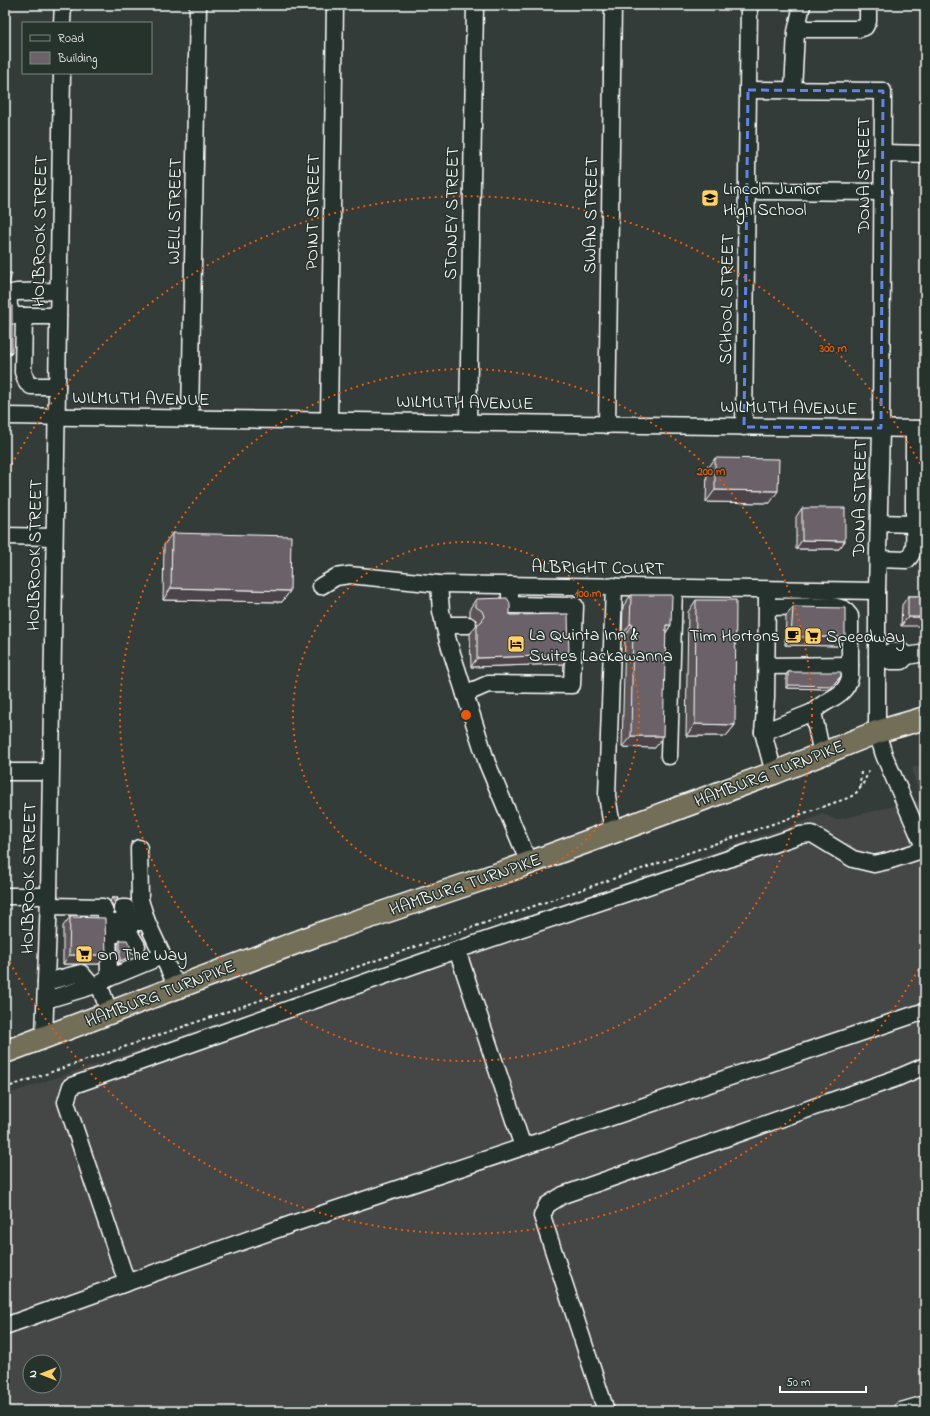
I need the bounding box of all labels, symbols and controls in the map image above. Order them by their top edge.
legend [22,22,152,74]
text: Road [58,30,84,48]
text: Building [57,50,97,69]
street label: DONA STREET [852,117,878,234]
street label: STONEY STREET [439,146,467,280]
street label: POINT STREET [300,154,328,270]
street label: HOLBROOK STREET [27,155,55,307]
street label: SWAN STREET [578,156,606,274]
street label: WELL STREET [162,157,190,265]
place label: Lincoln Junior High School [723,177,821,225]
school or university icon: Lincoln Junior High School [700,188,720,208]
street label: SCHOOL STREET [714,233,742,365]
text: 300 m [818,340,848,358]
street label: WILMUTH AVENUE [72,386,210,414]
street label: WILMUTH AVENUE [396,390,534,418]
street label: WILMUTH AVENUE [720,395,858,423]
street label: DONA STREET [847,439,875,558]
text: 200 m [696,463,726,481]
street label: HOLBROOK STREET [22,479,50,631]
street label: ALBRIGHT COURT [531,555,665,583]
text: 100 m [575,585,602,603]
place label: La Quinta Inn & Suites Lackawanna [529,623,673,670]
place label: Tim Hortons [689,624,780,650]
cafe icon: Tim Hortons [783,625,803,645]
place label: Speedway [826,625,905,651]
supermarket icon: Speedway [803,626,823,646]
hotel icon: La Quinta Inn & Suites Lackawanna [506,634,526,654]
centre of rings [459,708,473,722]
street label: HAMBURG TURNPIKE [691,734,849,815]
street label: HOLBROOK STREET [16,802,44,954]
street label: HAMBURG TURNPIKE [386,848,545,924]
place label: On The Way [97,943,187,969]
supermarket icon: On The Way [74,944,94,964]
street label: HAMBURG TURNPIKE [82,954,240,1035]
north arrow [22,1354,62,1394]
scale bar [780,1368,866,1394]
text: N [25,1370,41,1378]
text: 50 m [786,1374,810,1392]

